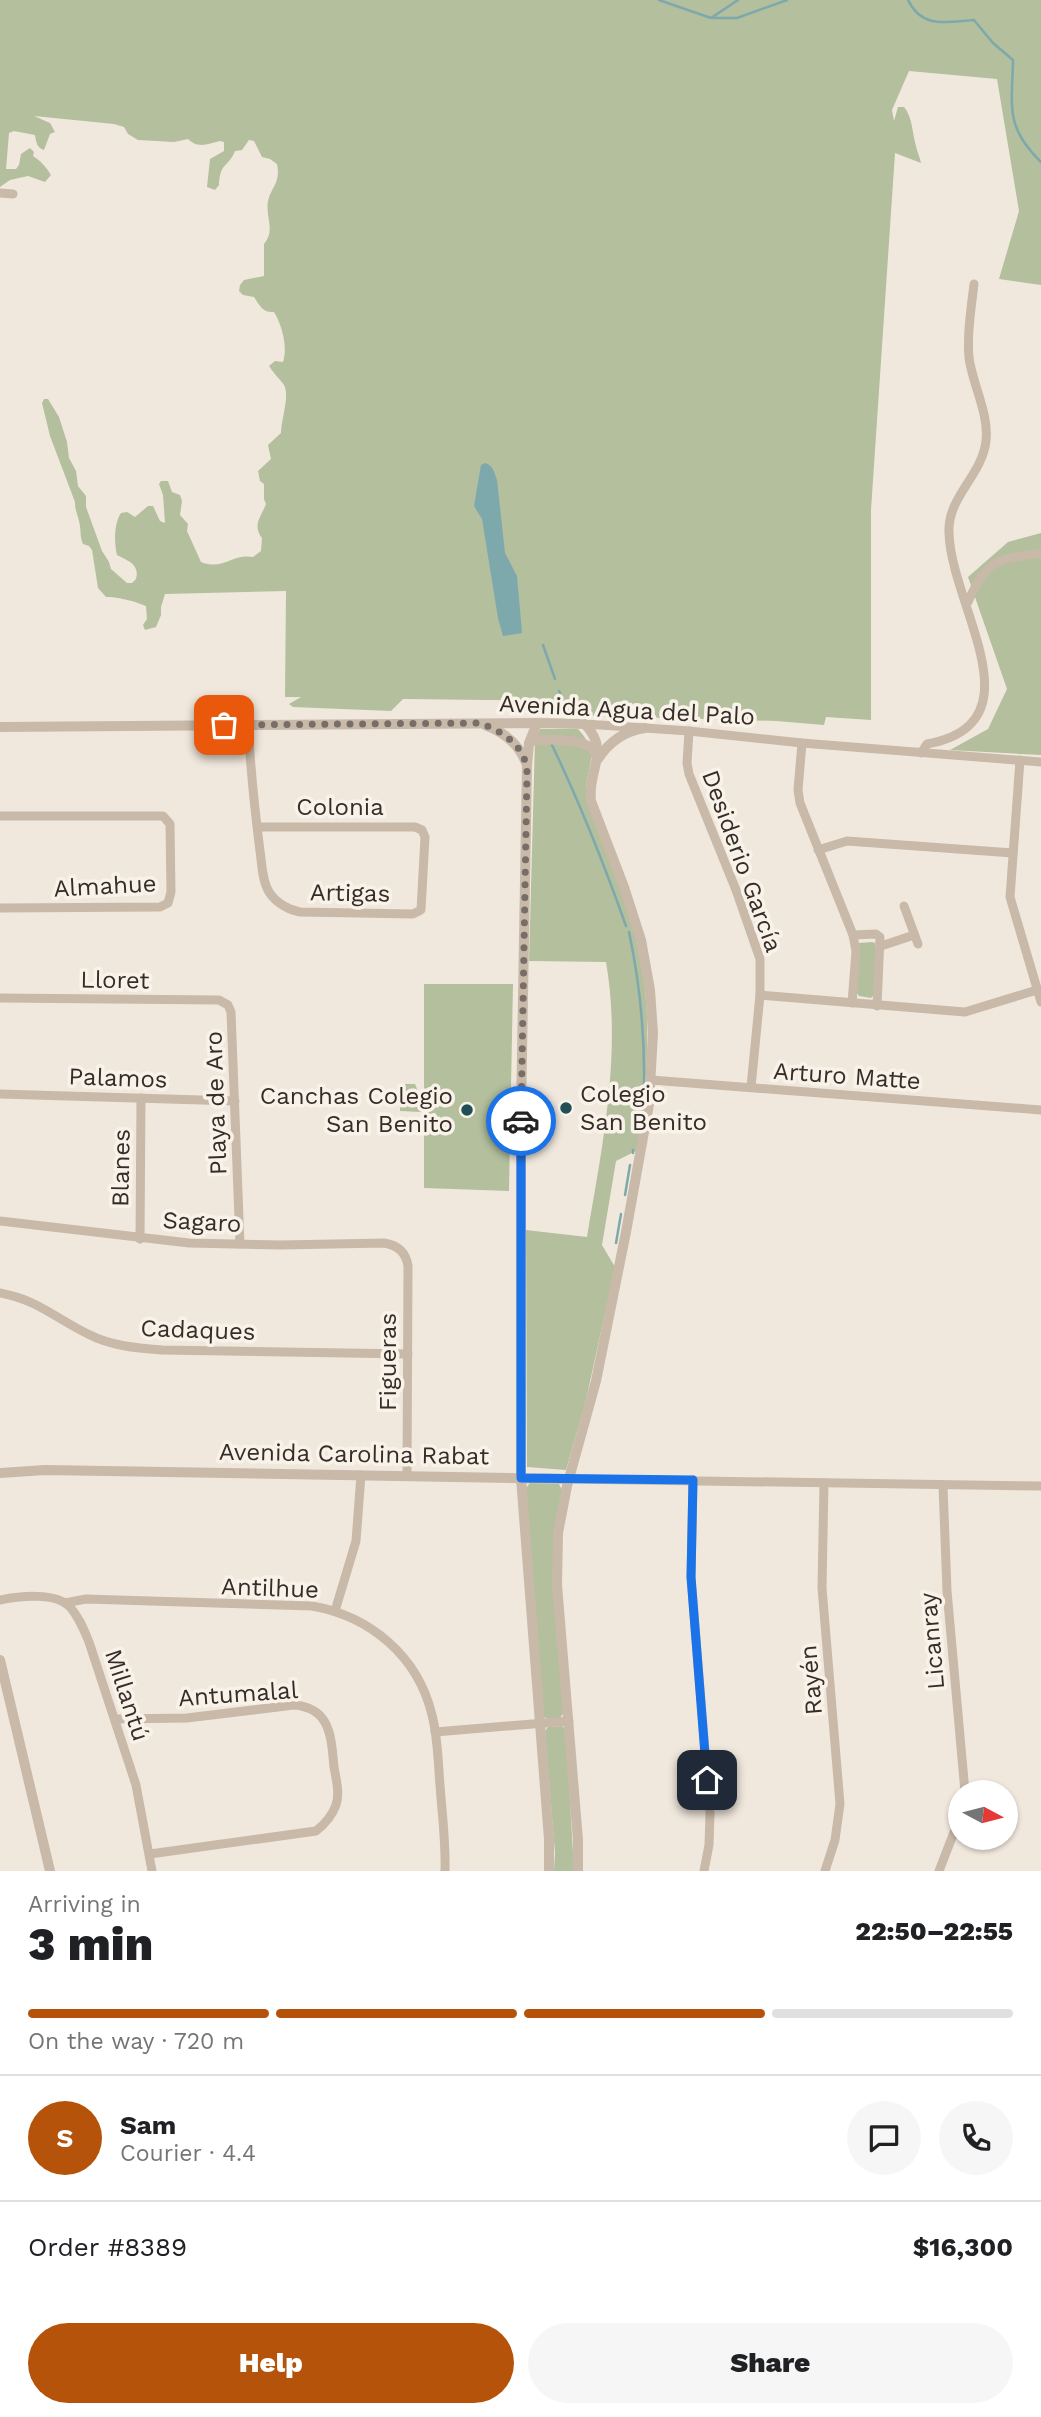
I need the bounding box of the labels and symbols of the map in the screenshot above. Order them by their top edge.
street label: Avenida Agua del Palo [498,689,756,731]
pin [194,695,254,755]
street label: Desiderio García [696,766,788,956]
street label: Colonia [296,793,384,821]
street label: Almahue [53,869,157,903]
street label: Artigas [310,878,390,908]
street label: Lloret [80,965,150,995]
street label: Playa de Aro [199,1031,233,1175]
street label: Arturo Matte [772,1057,922,1095]
street label: Palamos [68,1062,168,1094]
place label: Colegio San Benito [580,1080,707,1136]
place label: Canchas Colegio San Benito [260,1082,453,1138]
courier [486,1086,556,1156]
marker: Colegio San Benito [558,1100,574,1116]
marker: Canchas Colegio San Benito [459,1102,475,1118]
street label: Blanes [106,1129,136,1207]
street label: Sagaro [162,1206,242,1238]
street label: Figueras [374,1313,402,1411]
street label: Cadaques [140,1314,256,1346]
street label: Avenida Carolina Rabat [219,1438,489,1470]
street label: Antilhue [221,1572,319,1604]
street label: Licanray [914,1591,950,1691]
street label: Rayén [794,1644,828,1716]
street label: Millantú [99,1646,155,1744]
street label: Antumalal [177,1676,300,1712]
pin [677,1750,737,1810]
north arrow [948,1780,1018,1850]

